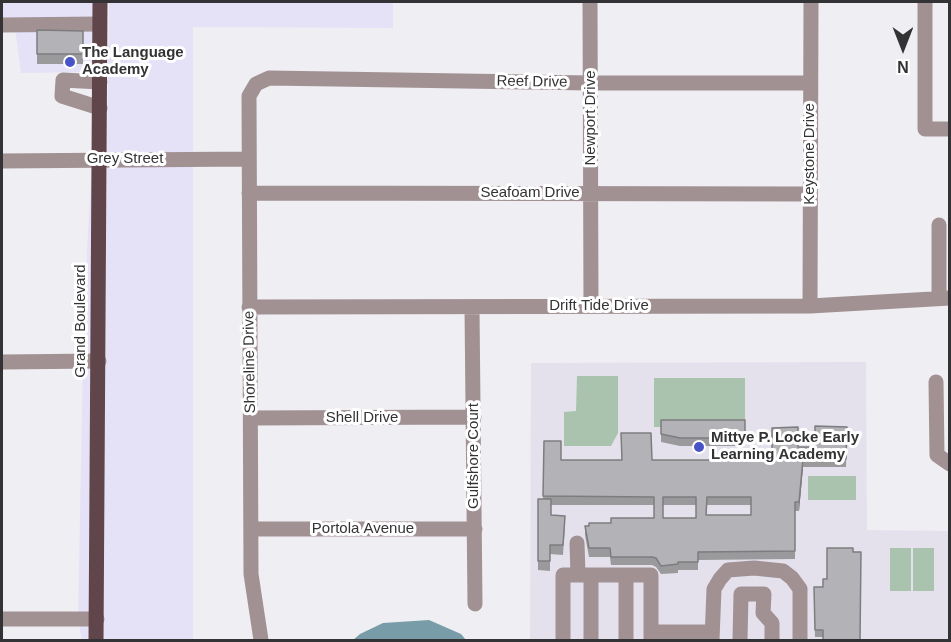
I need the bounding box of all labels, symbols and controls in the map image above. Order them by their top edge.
north arrow [873,18,933,78]
place label: The Language Academy [82,44,184,79]
marker: The Language Academy [63,55,77,69]
text: N [897,58,909,75]
street label: Newport Drive [582,70,600,166]
street label: Reef Drive [496,72,568,92]
street label: Keystone Drive [801,103,819,205]
street label: Grey Street [87,150,163,168]
street label: Seafoam Drive [480,184,580,202]
street label: Grand Boulevard [72,264,90,378]
street label: Drift Tide Drive [549,297,649,315]
street label: Shoreline Drive [240,311,260,413]
street label: Gulfshore Court [465,403,483,509]
street label: Shell Drive [326,409,398,427]
place label: Mittye P. Locke Early Learning Academy [711,429,859,464]
marker: Mittye P. Locke Early Learning Academy [692,440,706,454]
street label: Portola Avenue [312,520,414,538]

